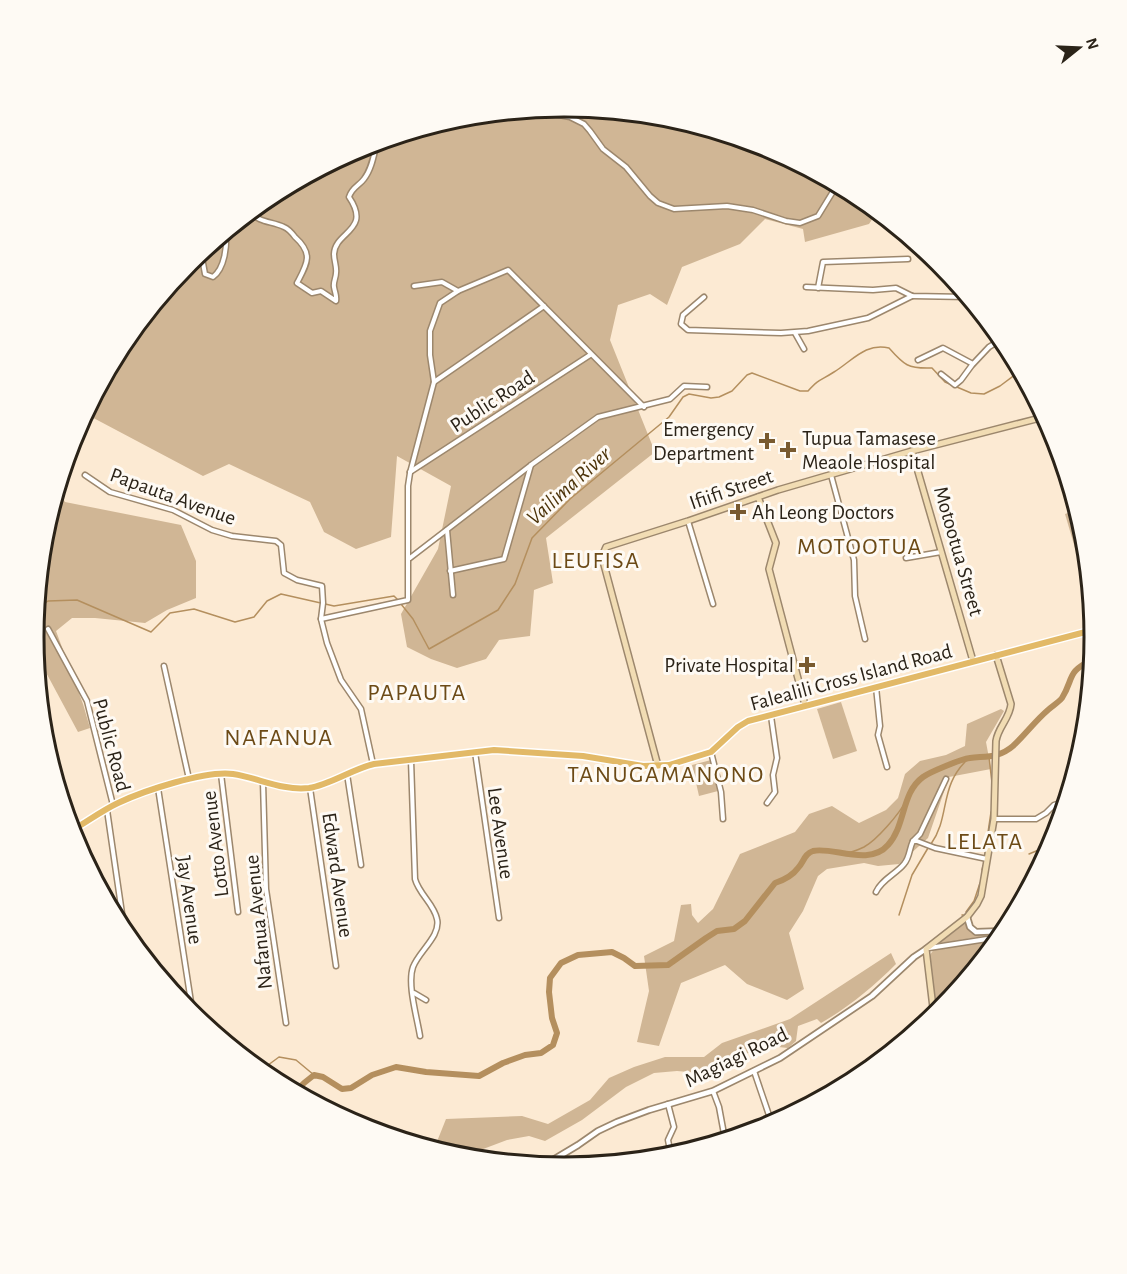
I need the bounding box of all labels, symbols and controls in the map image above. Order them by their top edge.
north arrow [1049,18,1109,78]
text: N [1083,36,1102,51]
street label: Public Road [446,366,538,436]
place label: Emergency Department [653,419,754,464]
place label: Tupua Tamasese Meaole Hospital [802,428,936,473]
marker: Emergency Department [758,432,776,450]
marker: Tupua Tamasese Meaole Hospital [779,441,797,459]
water label: Vailima River [523,442,615,529]
street label: Papauta Avenue [107,464,239,529]
street label: Ifiifi Street [687,465,776,514]
street label: Motootua Street [930,484,987,618]
place label: Ah Leong Doctors [752,502,894,523]
marker: Ah Leong Doctors [729,503,747,521]
district label: MOTOOTUA [797,535,923,559]
district label: LEUFISA [551,549,641,573]
street label: Falealili Cross Island Road [748,640,954,715]
place label: Private Hospital [664,655,794,676]
marker: Private Hospital [798,656,816,674]
district label: PAPAUTA [367,681,467,705]
street label: Public Road [89,696,134,794]
district label: NAFANUA [224,726,334,750]
district label: TANUGAMANONO [567,763,765,787]
street label: Lee Avenue [484,786,517,880]
street label: Lotto Avenue [199,790,232,898]
street label: Edward Avenue [318,811,357,939]
district label: LELATA [946,830,1024,854]
street label: Jay Avenue [173,854,206,946]
street label: Nafanua Avenue [241,854,276,990]
street label: Magiagi Road [681,1023,791,1091]

